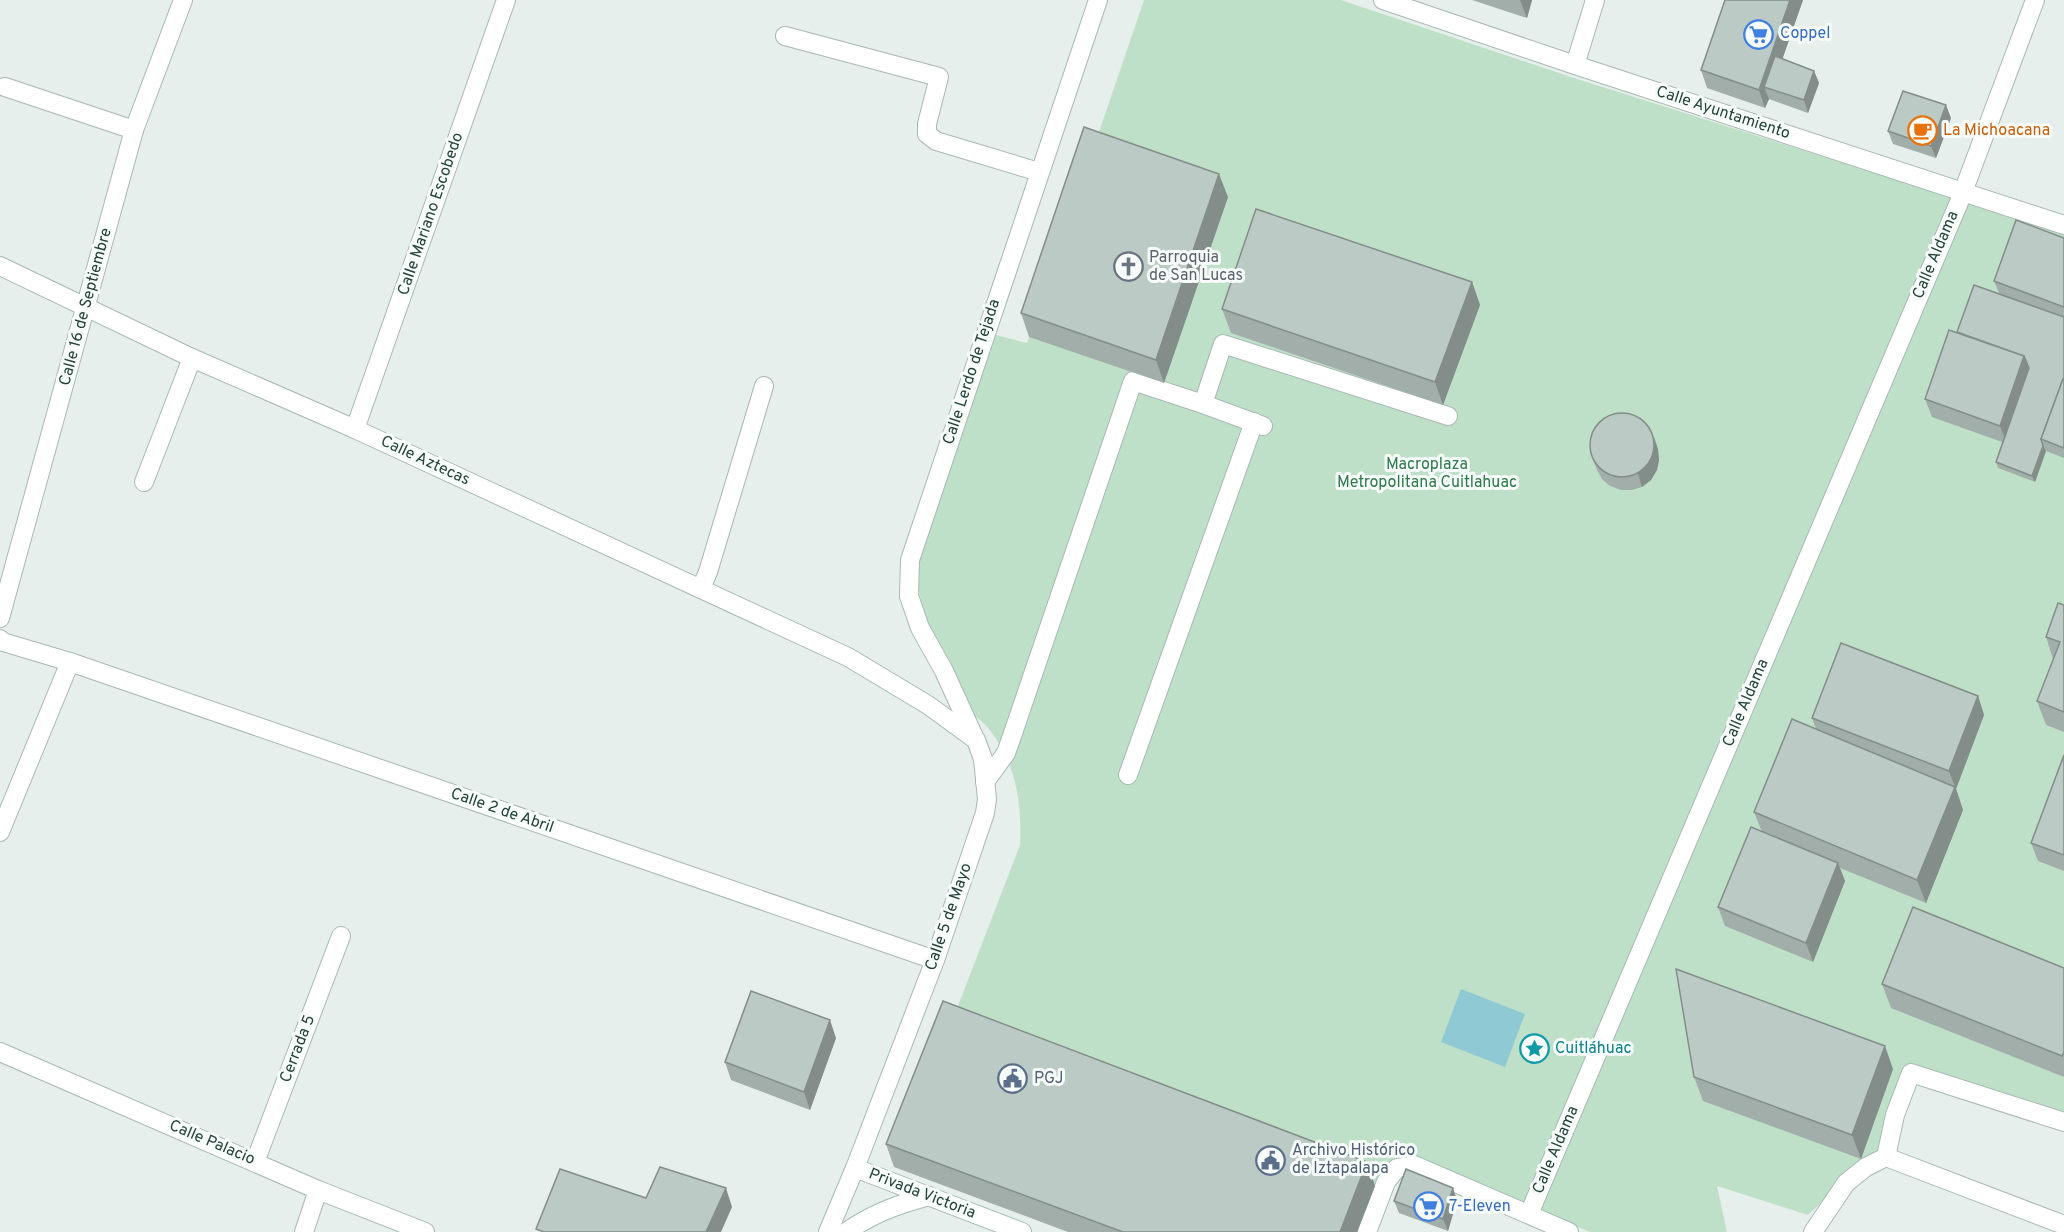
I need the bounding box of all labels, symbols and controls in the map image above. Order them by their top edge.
supermarket icon: Coppel [1743,18,1775,50]
place label: Coppel [1780,24,1830,44]
street label: Calle Ayuntamiento [1653,82,1793,144]
cafe icon: La Michoacana [1906,115,1938,147]
place label: La Michoacana [1943,121,2050,141]
street label: Calle Mariano Escobedo [394,130,468,298]
street label: Calle Aldama [1909,208,1963,302]
street label: Calle 16 de Septiembre [55,226,117,388]
place label: Parroquia de San Lucas [1149,248,1243,286]
church icon: Parroquia de San Lucas [1112,251,1144,283]
street label: Calle Lerdo de Tejada [939,297,1005,447]
street label: Calle Aztecas [377,432,473,490]
park label: Macroplaza Metropolitana Cuitlahuac [1337,455,1517,493]
street label: Calle Aldama [1719,656,1773,750]
street label: Calle 2 de Abril [448,784,556,838]
street label: Calle 5 de Mayo [921,860,977,974]
street label: Cerrada 5 [276,1012,320,1086]
place icon: Cuitláhuac [1518,1033,1550,1065]
place label: Cuitláhuac [1555,1039,1632,1059]
public building icon: PGJ [997,1063,1029,1095]
place label: PGJ [1034,1069,1064,1089]
street label: Calle Aldama [1529,1103,1583,1197]
street label: Calle Palacio [166,1116,258,1170]
place label: Archivo Histórico de Iztapalapa [1292,1141,1415,1179]
public building icon: Archivo Histórico de Iztapalapa [1255,1144,1287,1176]
street label: Privada Victoria [866,1164,978,1224]
supermarket icon: 7-Eleven [1412,1191,1444,1223]
place label: 7-Eleven [1449,1197,1511,1217]

